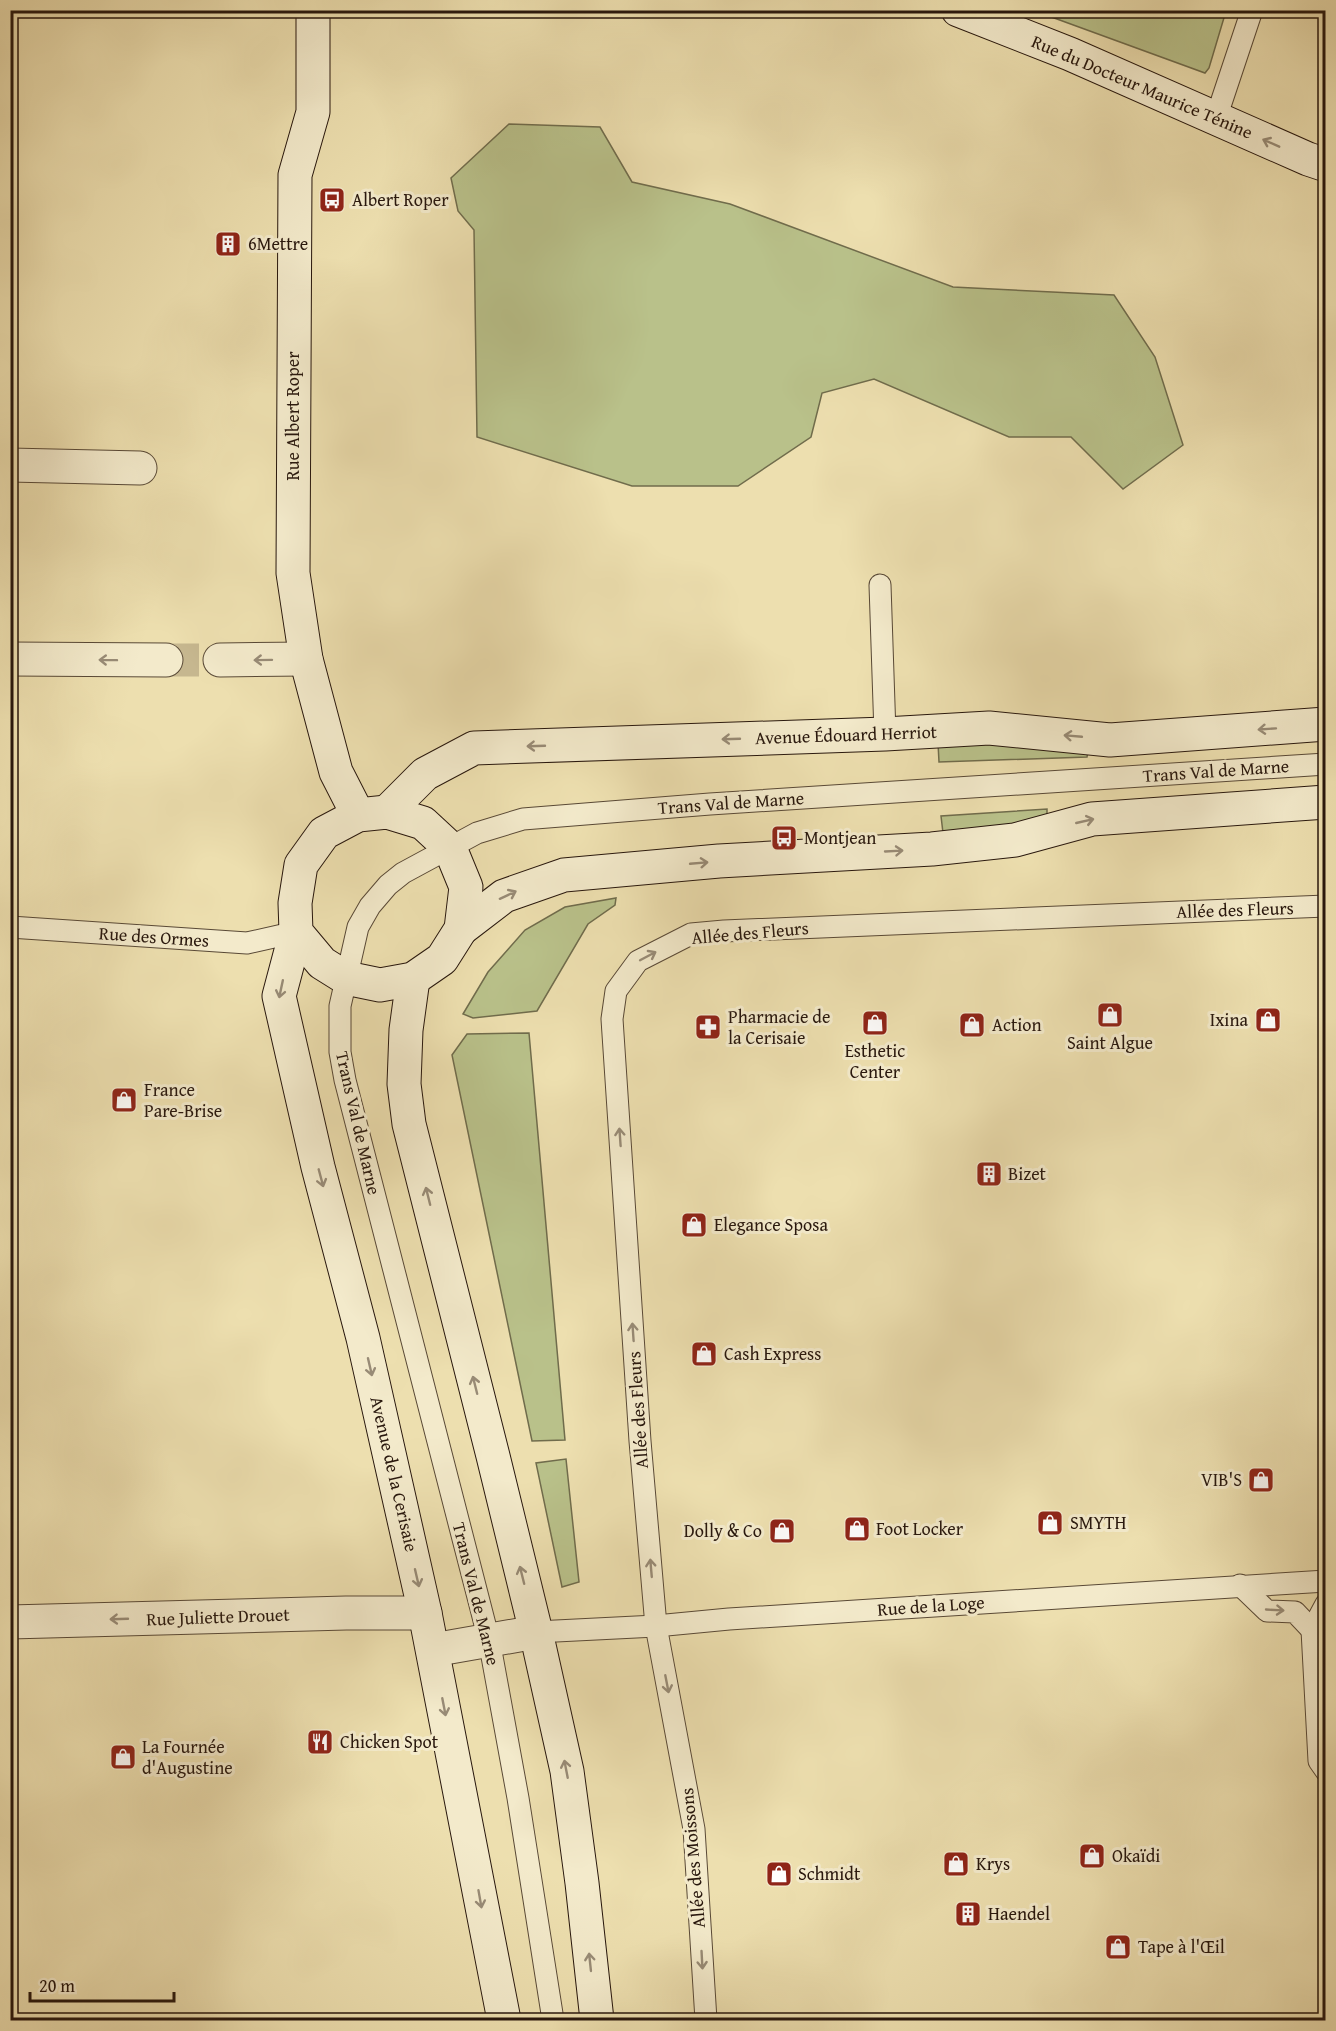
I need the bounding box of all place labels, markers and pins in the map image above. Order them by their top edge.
bus stop icon: Albert Roper [317,185,347,215]
place label: Albert Roper [352,186,449,213]
building icon: 6Mettre [213,229,243,259]
place label: 6Mettre [248,230,308,257]
bus stop icon: Montjean [769,823,799,853]
place label: Montjean [804,824,876,851]
shop icon: Saint Algue [1095,1000,1125,1030]
place label: Pharmacie de la Cerisaie [728,1003,830,1051]
shop icon: Ixina [1253,1005,1283,1035]
place label: Ixina [1210,1006,1248,1033]
shop icon: Esthetic Center [860,1008,890,1038]
shop icon: Action [957,1010,987,1040]
place label: Action [992,1011,1042,1038]
pharmacy icon: Pharmacie de la Cerisaie [693,1012,723,1042]
place label: Saint Algue [1067,1029,1153,1056]
place label: Esthetic Center [845,1037,905,1085]
place label: France Pare-Brise [144,1076,222,1124]
shop icon: France Pare-Brise [109,1085,139,1115]
building icon: Bizet [974,1159,1004,1189]
place label: Bizet [1008,1160,1047,1187]
shop icon: Elegance Sposa [679,1210,709,1240]
place label: Elegance Sposa [714,1211,828,1238]
shop icon: Cash Express [689,1339,719,1369]
place label: Cash Express [724,1340,821,1367]
shop icon: VIB'S [1246,1465,1276,1495]
place label: VIB'S [1201,1466,1242,1493]
shop icon: SMYTH [1035,1508,1065,1538]
place label: SMYTH [1070,1509,1126,1536]
shop icon: Foot Locker [842,1514,872,1544]
place label: Foot Locker [876,1515,964,1542]
shop icon: Dolly & Co [767,1516,797,1546]
place label: Dolly & Co [684,1517,762,1544]
restaurant icon: Chicken Spot [305,1727,335,1757]
place label: Chicken Spot [340,1728,439,1755]
place label: La Fournée d'Augustine [142,1733,233,1781]
shop icon: La Fournée d'Augustine [108,1742,138,1772]
shop icon: Okaïdi [1077,1841,1107,1871]
place label: Okaïdi [1112,1842,1160,1869]
shop icon: Krys [941,1849,971,1879]
place label: Krys [976,1850,1010,1877]
shop icon: Schmidt [764,1859,794,1889]
place label: Schmidt [798,1860,861,1887]
building icon: Haendel [953,1899,983,1929]
place label: Haendel [988,1900,1050,1927]
shop icon: Tape à l'Œil [1103,1932,1133,1962]
place label: Tape à l'Œil [1138,1933,1225,1960]

